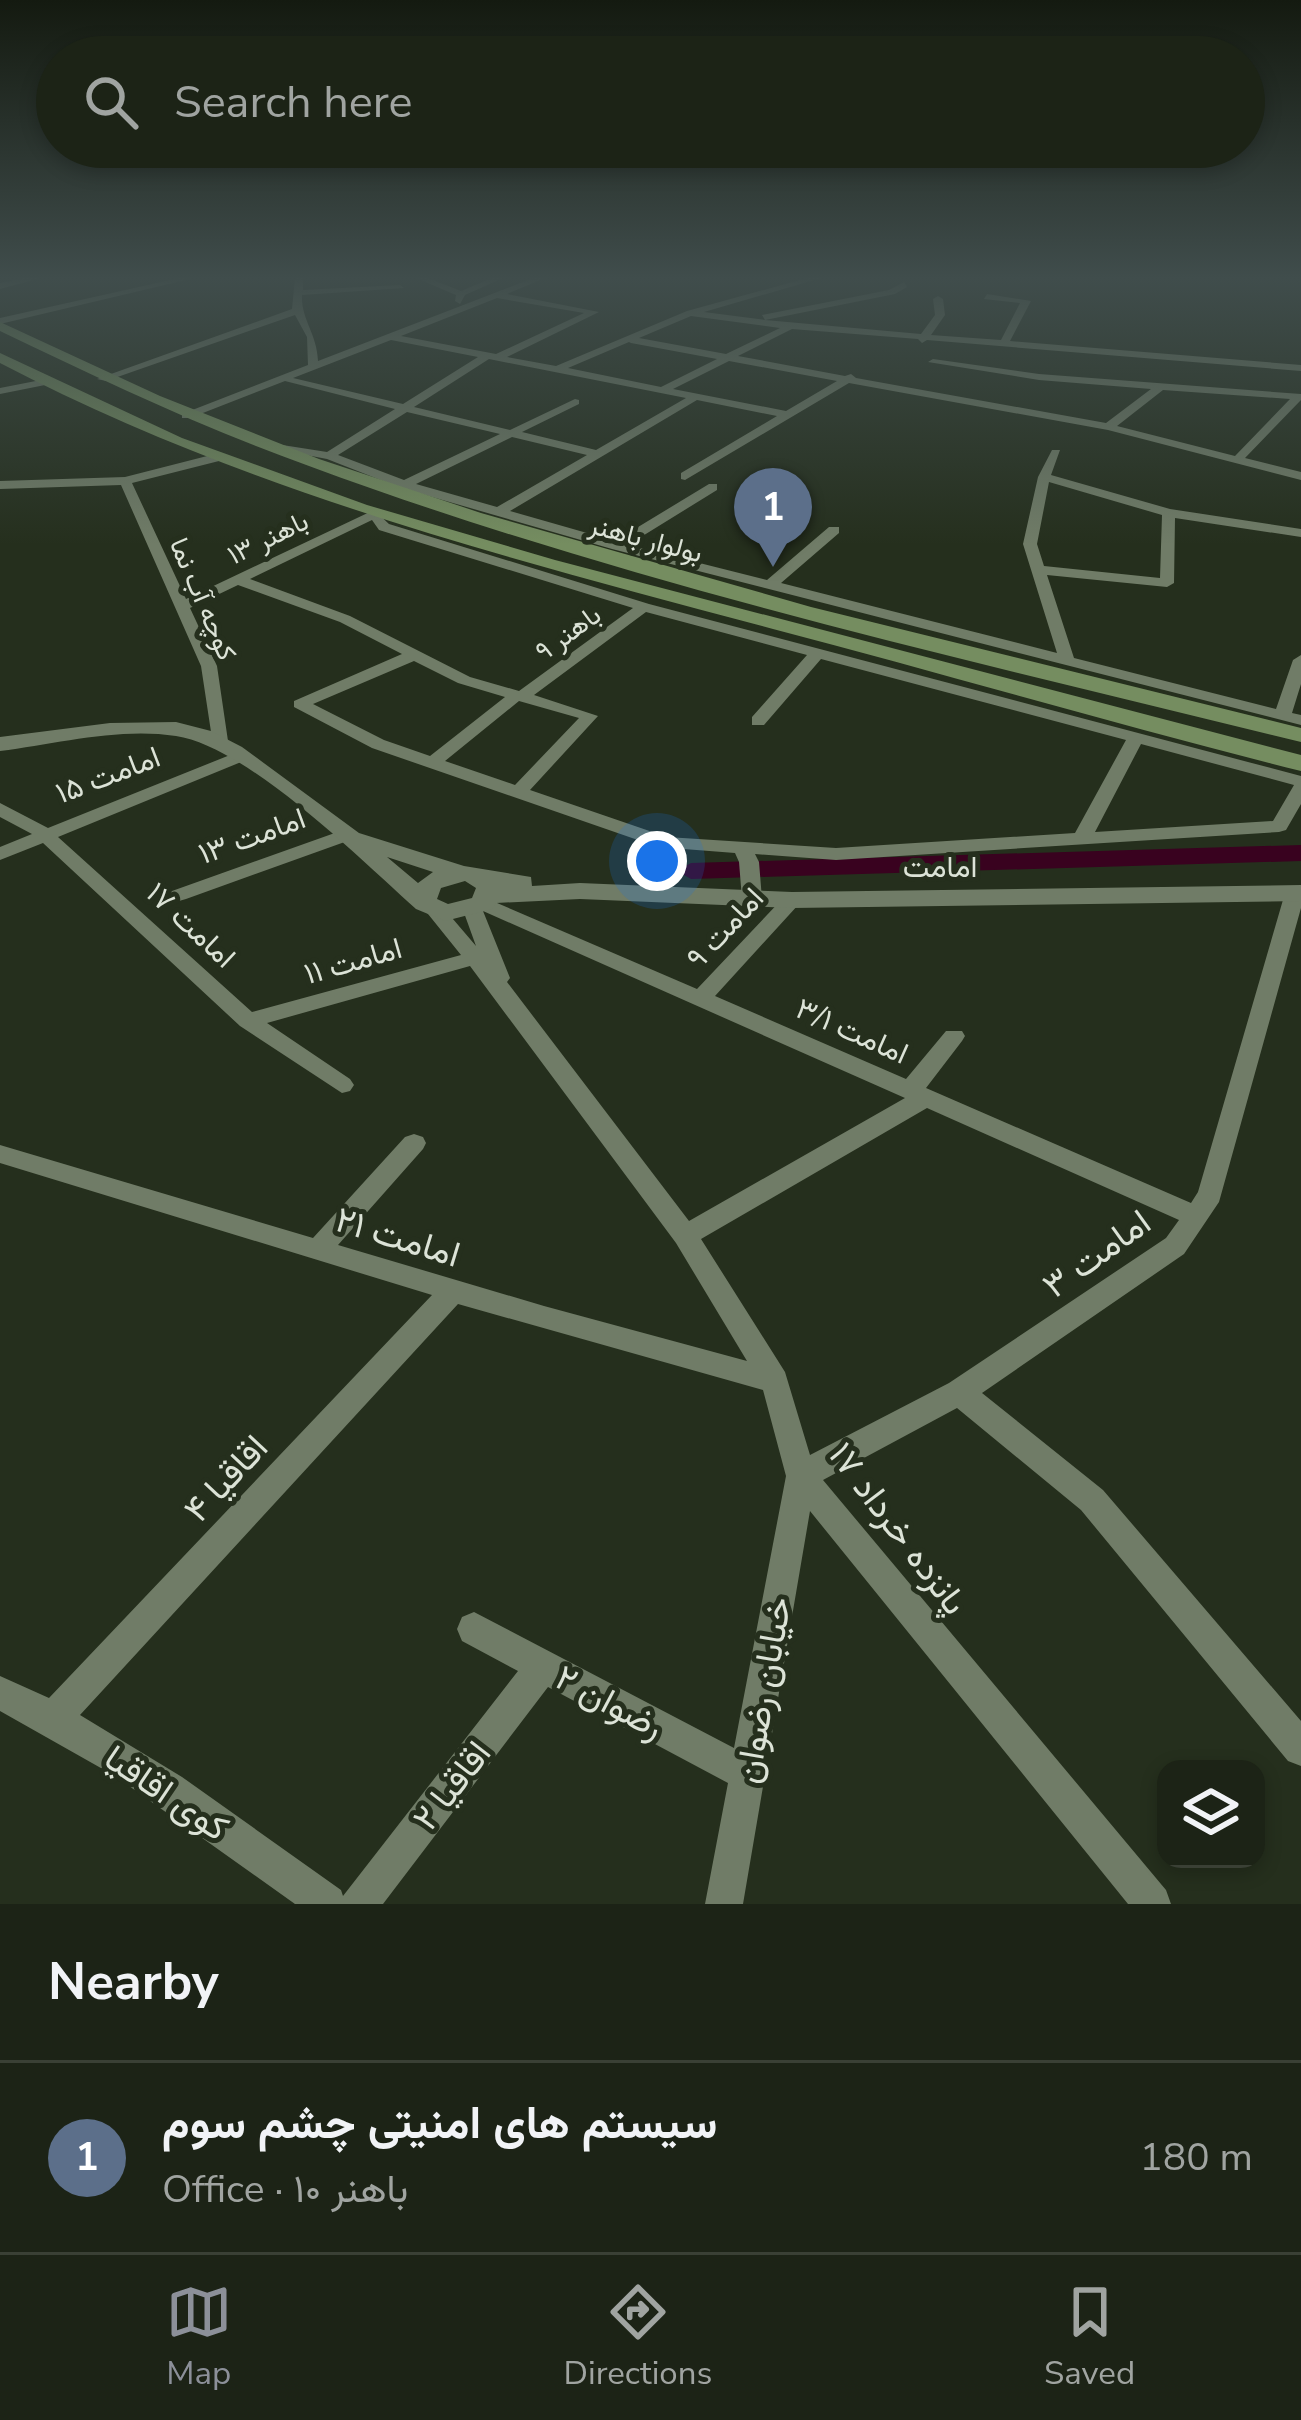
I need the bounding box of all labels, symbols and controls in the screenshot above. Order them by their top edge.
search box [36,36,1265,168]
icon: search [78,69,144,135]
text: Search here [174,72,413,133]
pin: 1 [734,468,812,567]
street label: باهنر ۱۳ [222,503,315,574]
street label: بولوار باهنر [584,506,706,572]
street label: کوچه آب نما [160,532,245,666]
street label: باهنر ۹ [528,597,609,670]
street label: امامت ۱۵ [50,737,166,814]
street label: امامت ۱۳ [193,798,311,875]
your location [627,831,687,891]
street label: امامت [903,847,977,888]
street label: امامت ۱۷ [137,873,244,977]
street label: امامت ۹ [677,879,773,978]
street label: امامت ۱۱ [300,928,407,995]
street label: امامت ۳/۱ [789,988,915,1074]
street label: امامت ۲۱ [329,1195,466,1280]
street label: امامت ۳ [1033,1198,1161,1310]
street label: اقاقیا ۴ [173,1425,279,1533]
street label: پانزده خرداد ۱۷ [817,1433,979,1625]
street label: خیابان رضوان [723,1593,804,1787]
street label: رضوان ۲ [546,1653,672,1751]
street label: اقاقیا ۲ [402,1731,503,1841]
street label: کوی اقاقیا [95,1734,238,1853]
map controls [1157,1760,1265,1868]
button: layers [1157,1760,1265,1868]
text: Nearby [48,1947,219,2017]
text: سیستم های امنیتی چشم سوم [162,2093,717,2154]
text: 1 [75,2131,99,2184]
text: 180 m [1139,2131,1253,2184]
text: Office · باهنر ۱۰ [162,2163,408,2216]
tab: Map [166,2279,232,2396]
tab: Directions [564,2279,712,2396]
tab: Saved [1044,2279,1135,2396]

